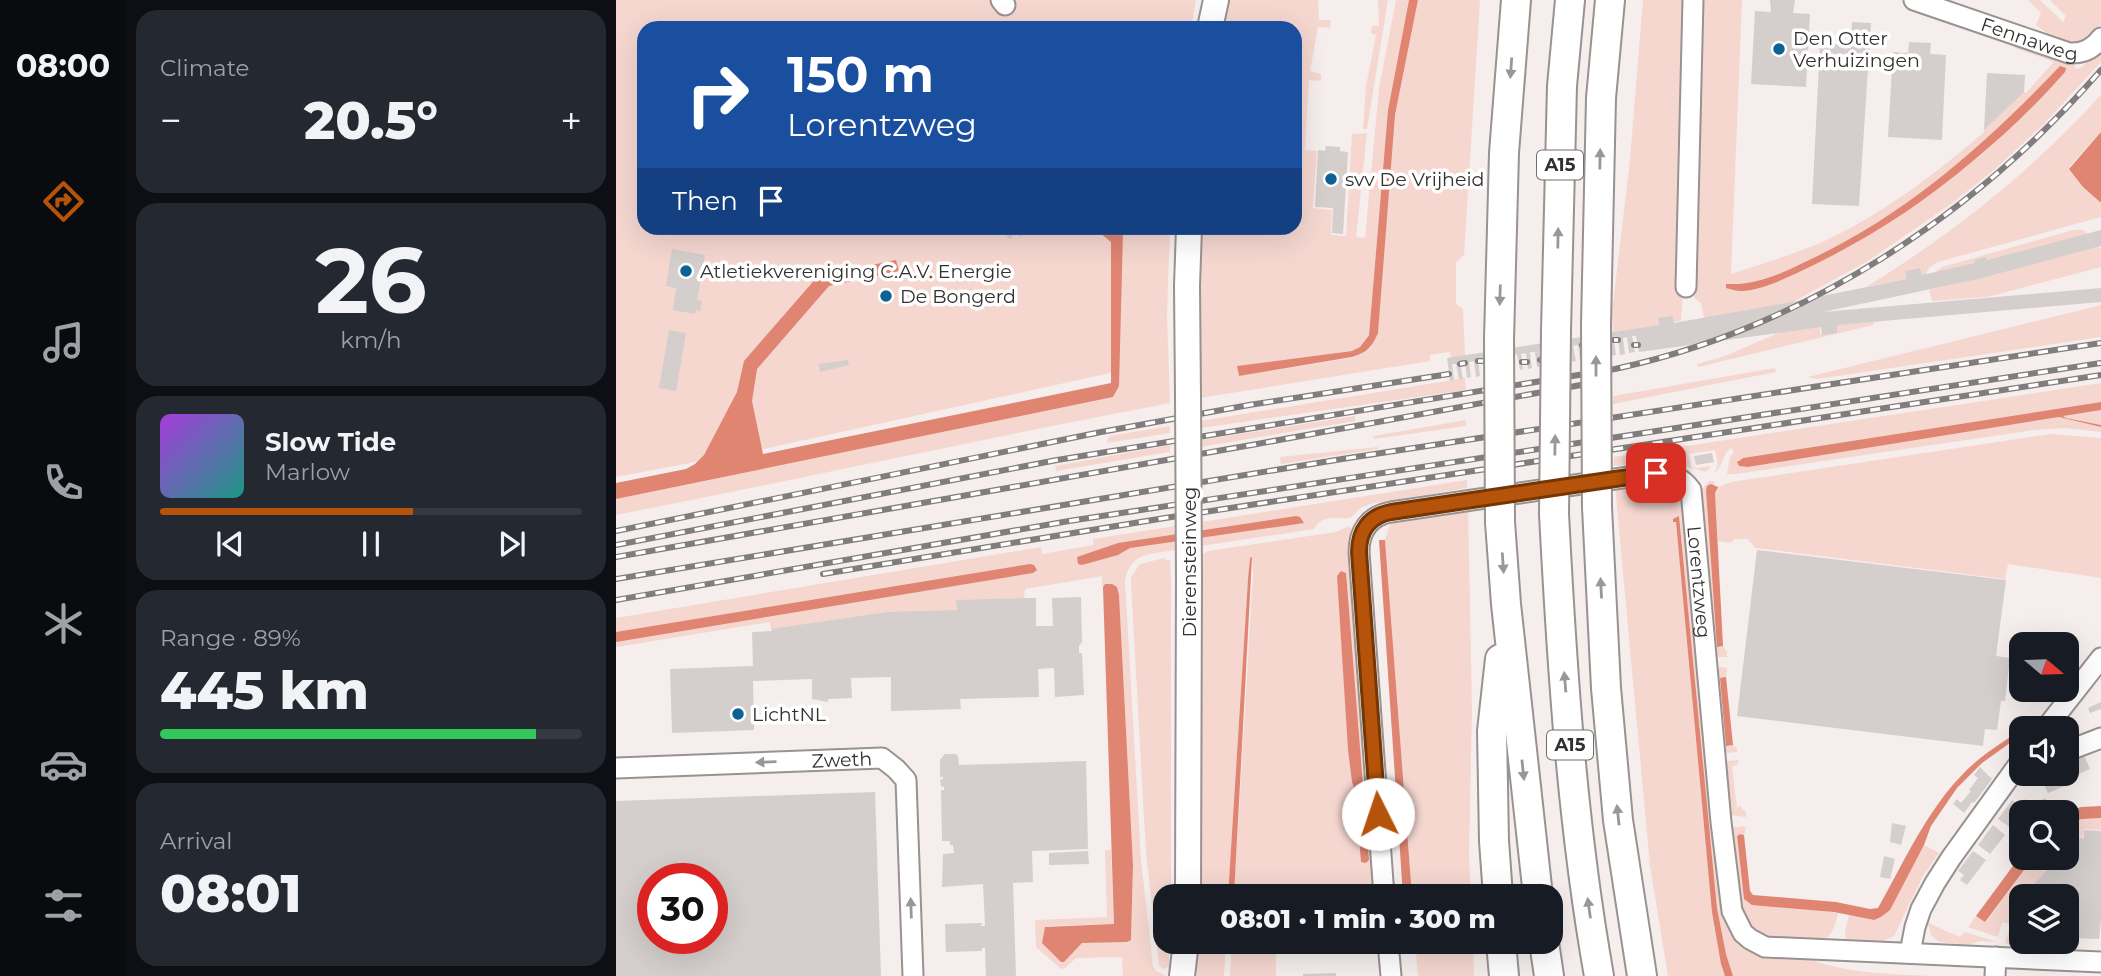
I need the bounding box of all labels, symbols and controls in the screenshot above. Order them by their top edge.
street label: Fennaweg [1978,12,2078,65]
place label: Den Otter Verhuizingen [1793,27,1920,72]
marker: Den Otter Verhuizingen [1771,41,1787,57]
text: 150 m [787,45,934,104]
text: 08:00 [16,46,110,85]
icon: right [672,49,763,140]
text: Climate [160,54,249,82]
one-way arrow [1505,57,1516,79]
text: 20.5° [304,89,438,152]
text: − [160,97,182,144]
text: + [560,97,582,144]
text: Lorentzweg [787,105,977,144]
one-way arrow [1594,147,1605,169]
road number: A15 [1537,150,1583,180]
place label: svv De Vrijheid [1345,168,1484,191]
marker: svv De Vrijheid [1323,171,1339,187]
icon: directions [39,177,88,226]
icon: arrive [752,182,790,220]
text: Then [672,185,738,217]
text: 26 [315,225,427,336]
one-way arrow [1553,227,1564,249]
place label: Atletiekvereniging C.A.V. Energie [700,260,1012,283]
marker: Atletiekvereniging C.A.V. Energie [678,263,694,279]
place label: De Bongerd [900,285,1016,308]
one-way arrow [1495,285,1506,307]
marker: De Bongerd [878,288,894,304]
icon: music [39,318,88,367]
text: km/h [340,326,402,354]
one-way arrow [1590,354,1602,376]
text: Slow Tide [265,426,396,458]
one-way arrow [1549,434,1561,456]
pin [1626,443,1686,503]
icon: arrive [1637,454,1675,492]
icon: phone [39,458,88,507]
text: Marlow [265,458,350,486]
street label: Dierensteinweg [1178,487,1201,637]
icon: previous [211,525,249,563]
icon: pause [352,525,390,563]
icon: next [493,525,531,563]
street label: Lorentzweg [1683,525,1716,639]
one-way arrow [1498,552,1509,574]
one-way arrow [1595,577,1606,599]
icon: climate [39,599,88,648]
text: Range · 89% [160,624,301,652]
north arrow [2009,632,2079,702]
map controls [2009,632,2079,954]
text: 445 km [160,659,369,722]
one-way arrow [1559,671,1570,693]
place label: LichtNL [752,703,827,726]
marker: LichtNL [730,706,746,722]
button: sound [2009,716,2079,786]
road number: A15 [1547,730,1593,760]
icon: car [39,740,88,789]
street label: Zweth [811,747,873,772]
one-way arrow [755,757,777,768]
one-way arrow [1518,759,1529,781]
position arrow [1341,777,1415,851]
button: search [2009,800,2079,870]
one-way arrow [1612,803,1623,825]
text: Arrival [160,827,233,855]
text: 08:01 [160,862,301,925]
speed limit sign: 30 [637,863,728,954]
icon: filters [39,881,88,930]
button: layers [2009,884,2079,954]
one-way arrow [906,897,917,919]
one-way arrow [1583,897,1594,919]
text: 08:01 · 1 min · 300 m [1220,903,1496,935]

